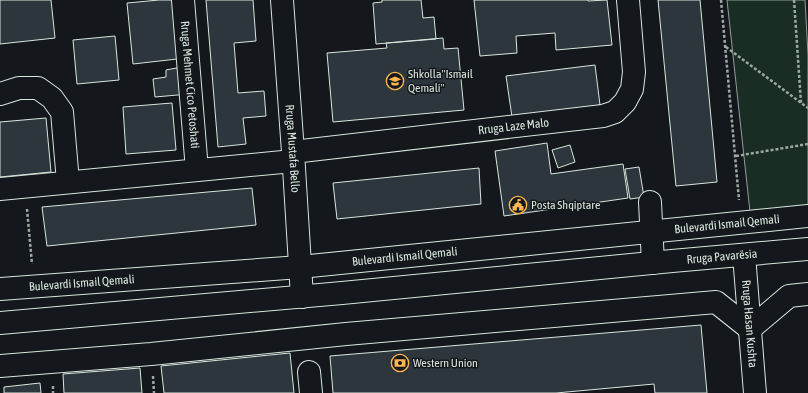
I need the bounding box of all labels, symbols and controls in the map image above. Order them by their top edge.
street label: Rruga Mehmet Cico Petoshati [178,20,202,149]
place label: Shkolla"Ismail Qemali" [408,67,474,95]
school or university icon: Shkolla"Ismail Qemali" [385,71,405,91]
street label: Rruga Mustafa Bello [283,104,303,193]
street label: Rruga Laze Malo [477,115,550,137]
public building icon: Posta Shqiptare [508,195,528,215]
place label: Posta Shqiptare [531,198,600,212]
street label: Bulevardi Ismail Qemali [674,212,780,236]
street label: Bulevardi Ismail Qemali [351,244,458,269]
street label: Rruga Pavarësia [686,247,758,267]
street label: Bulevardi Ismail Qemali [29,272,135,294]
street label: Rruga Hasan Kushta [739,279,760,368]
bank icon: Western Union [390,353,410,373]
place label: Western Union [413,356,478,370]

